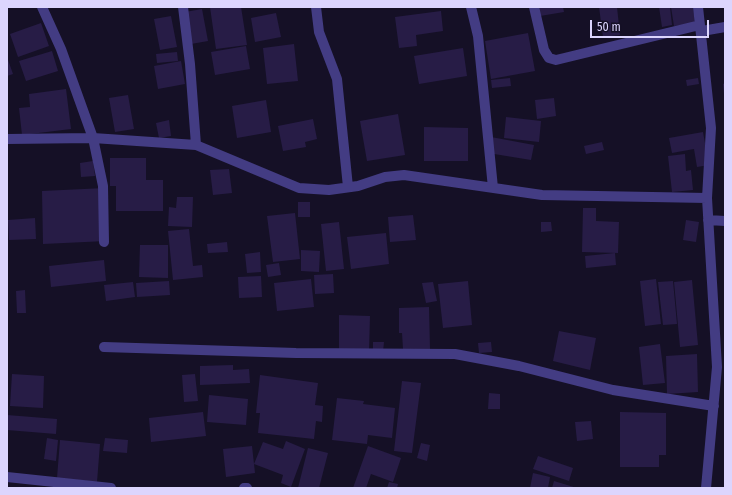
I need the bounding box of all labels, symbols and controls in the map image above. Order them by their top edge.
scale bar [592,12,711,38]
text: 50 m [597,20,621,34]

